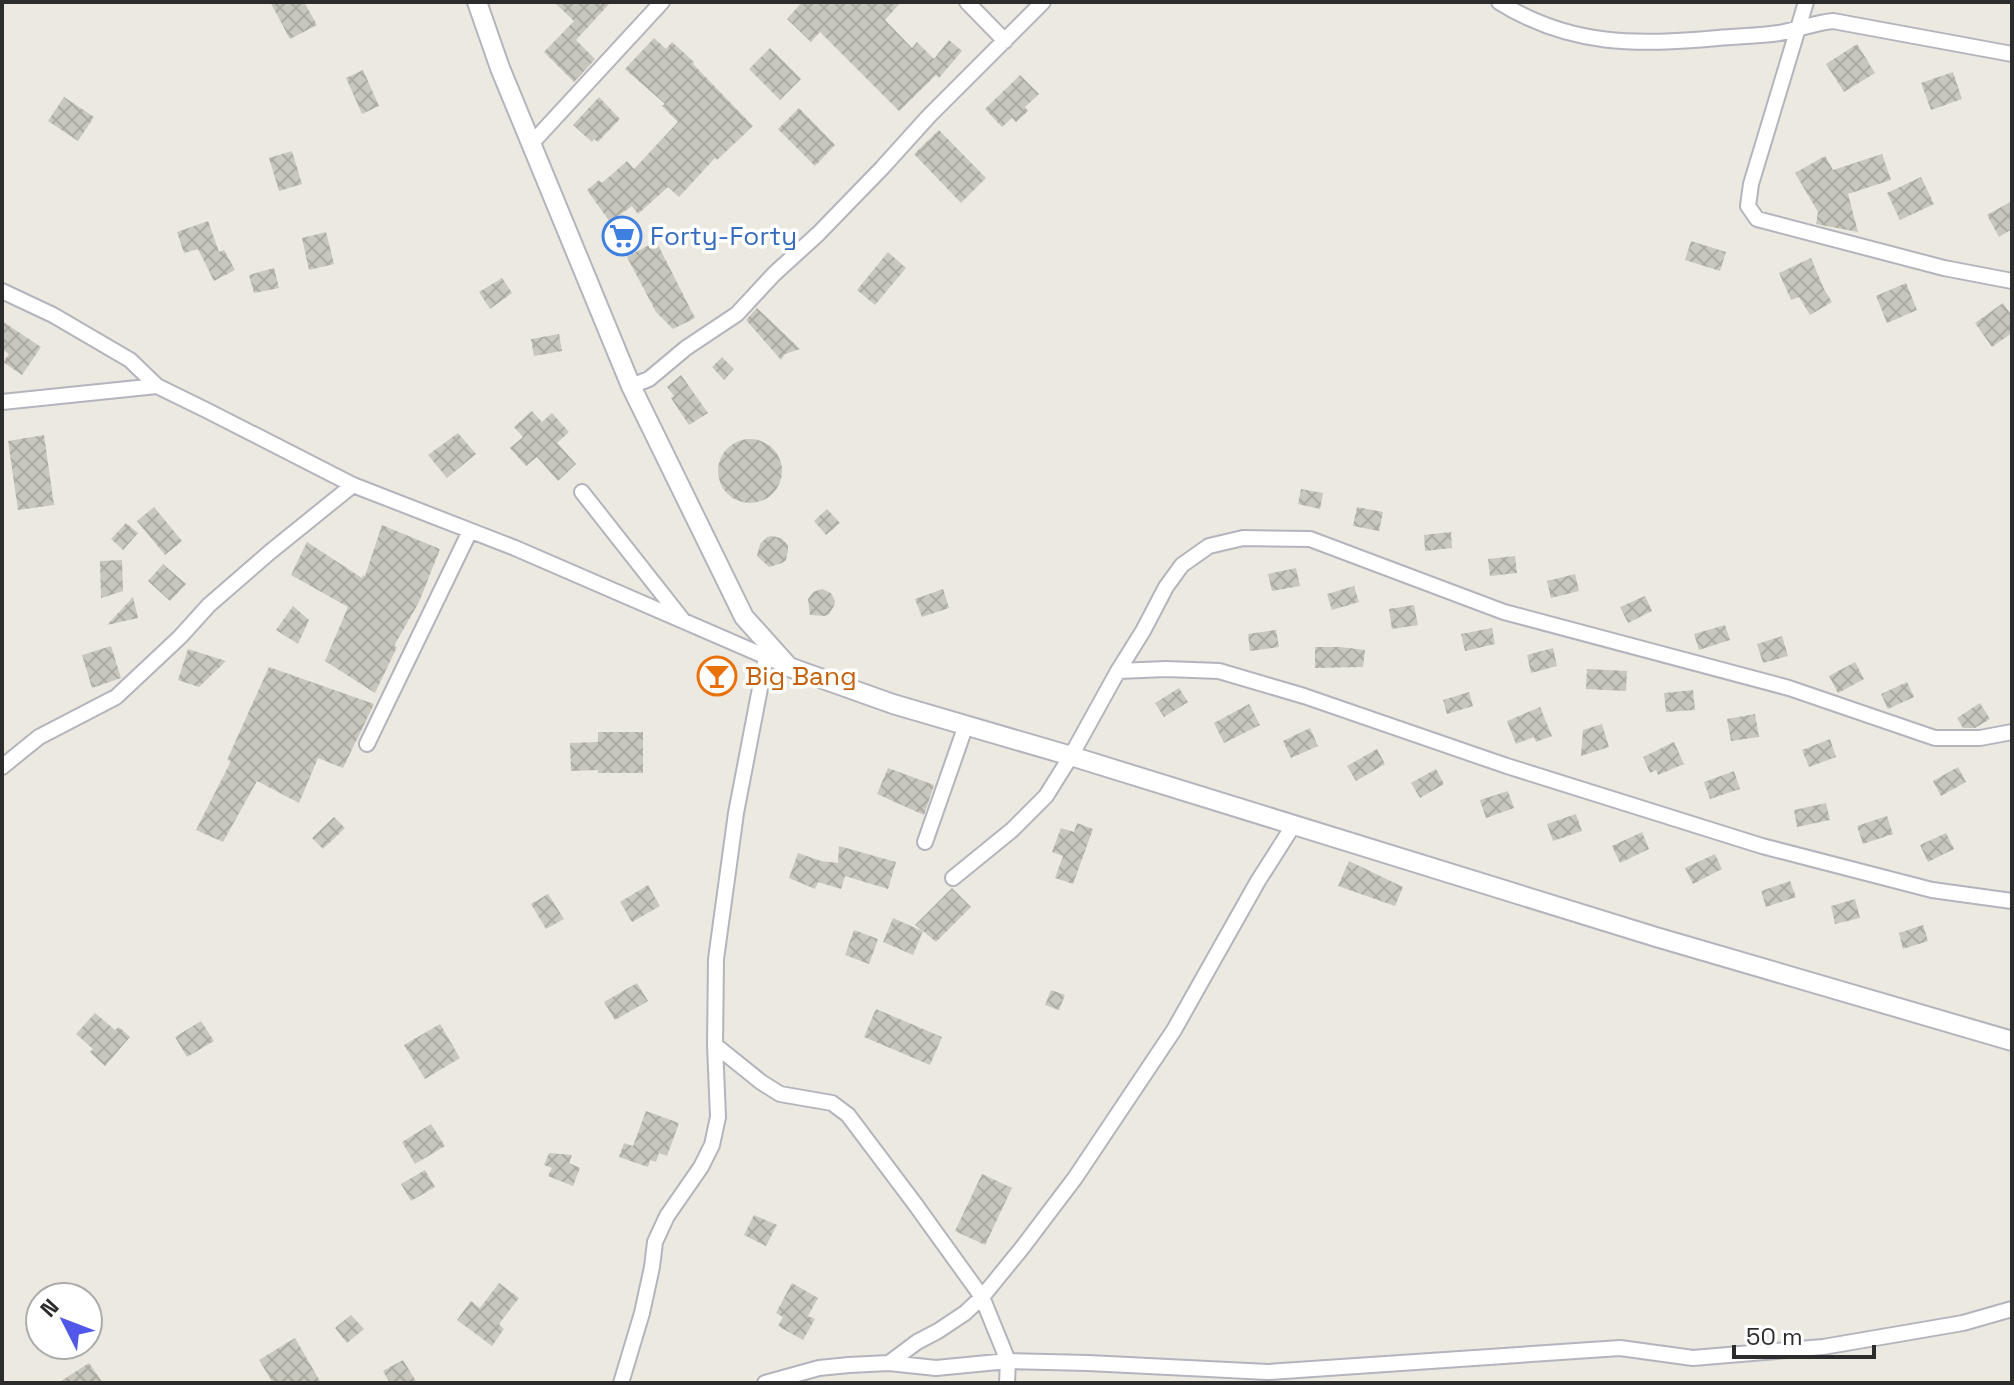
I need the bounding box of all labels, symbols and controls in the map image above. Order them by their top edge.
supermarket icon: Forty-Forty [601,215,643,257]
place label: Forty-Forty [650,219,797,253]
bar icon: Big Bang [696,655,738,697]
place label: Big Bang [745,659,857,693]
north arrow [24,1281,104,1361]
text: N [34,1293,64,1322]
scale bar [1734,1309,1874,1359]
text: 50 m [1746,1321,1803,1352]

